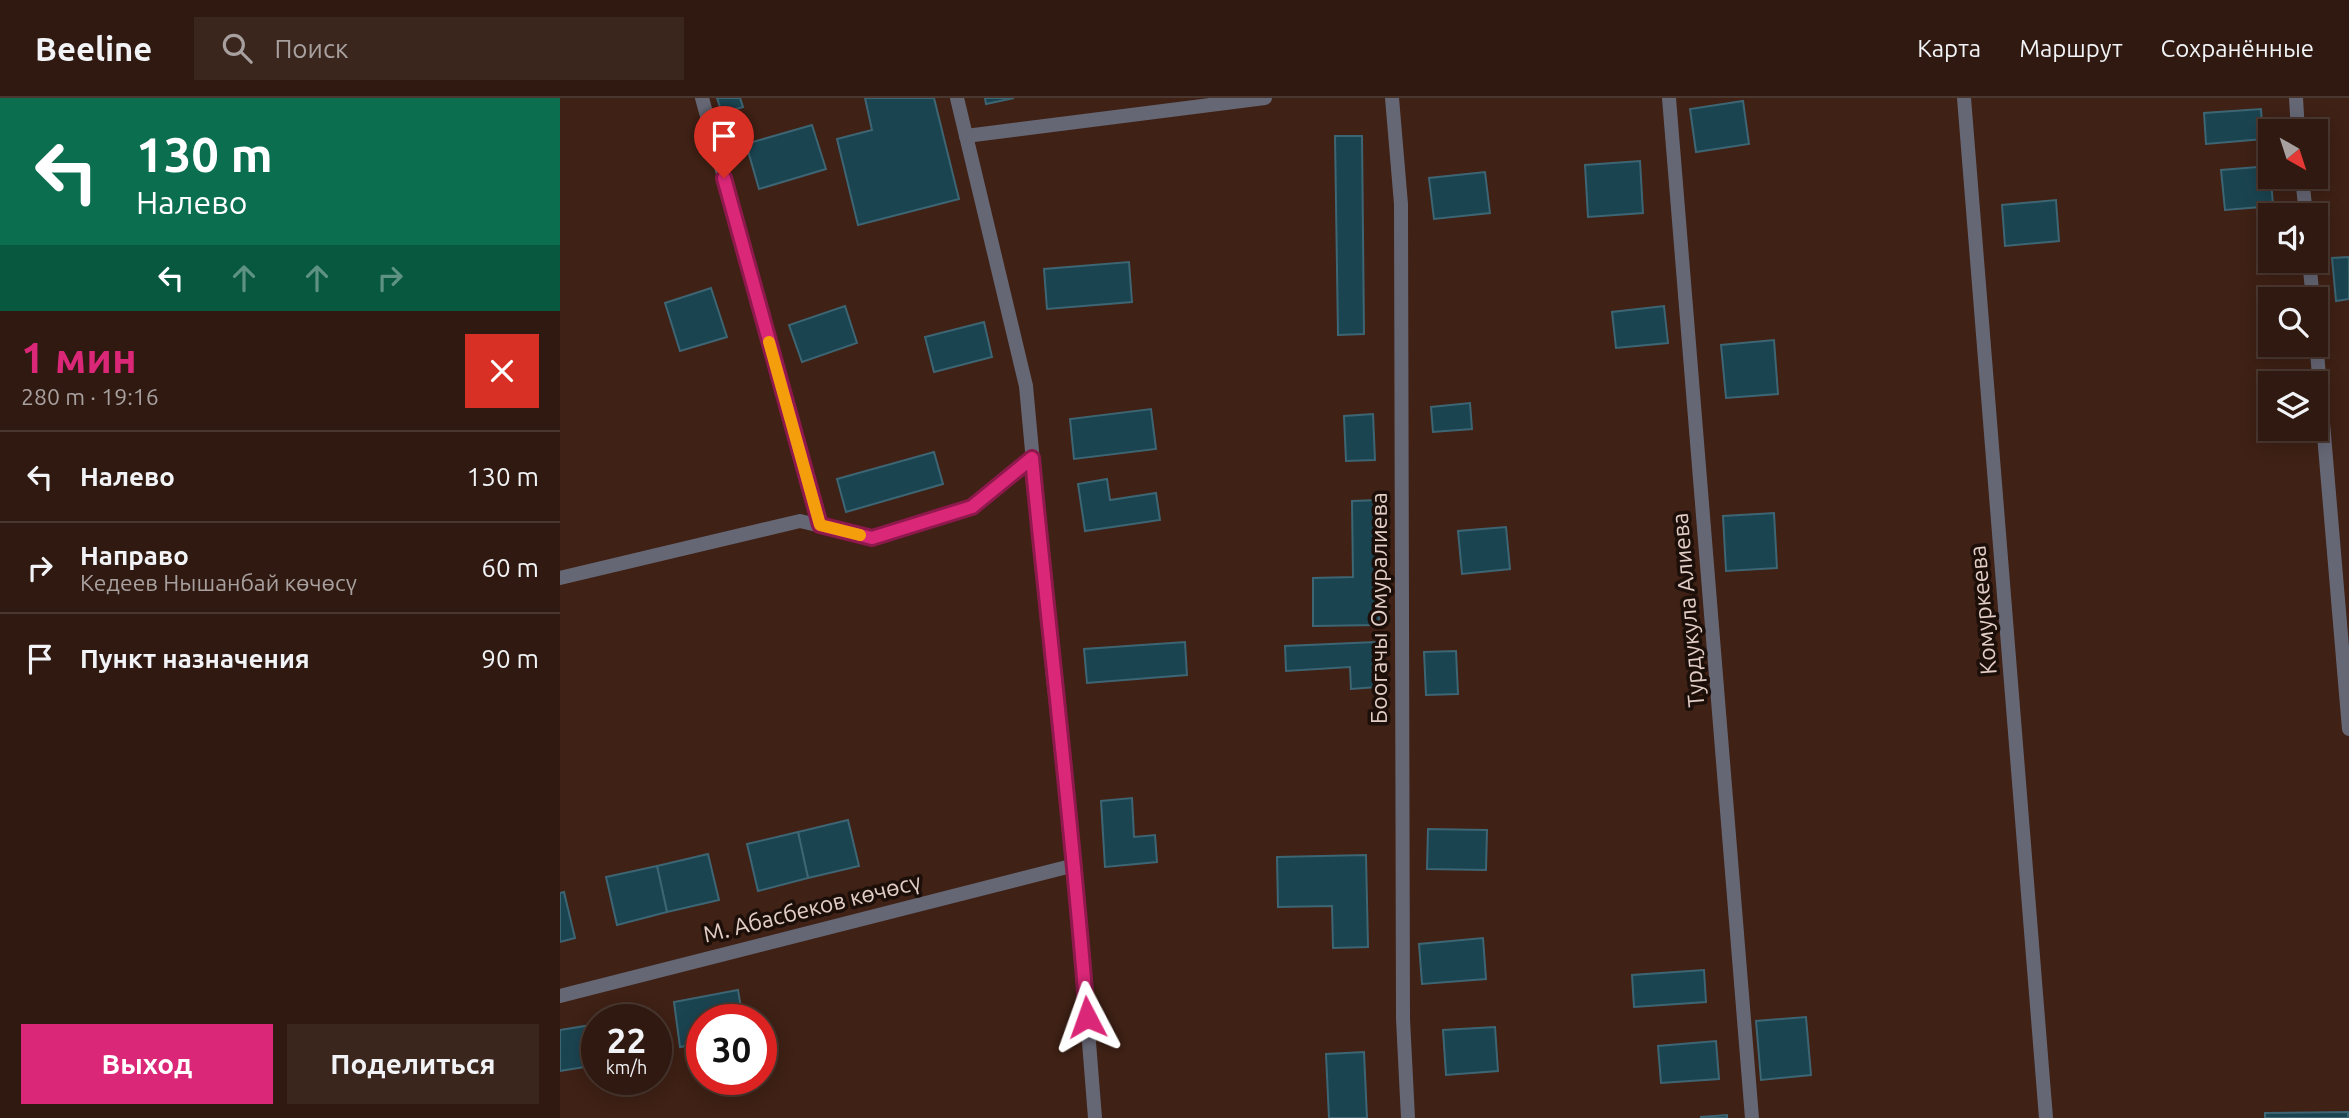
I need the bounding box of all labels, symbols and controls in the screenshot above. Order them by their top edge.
search box [194,17,684,80]
icon: search [218,29,256,67]
text: Beeline [35,30,152,67]
text: Поиск [274,34,348,63]
text: Карта [1917,35,1981,62]
text: Маршрут [2019,35,2123,62]
text: Сохранённые [2161,35,2314,62]
pin [694,106,754,178]
icon: arrive [705,117,743,155]
north arrow [2258,119,2328,189]
map controls [2258,119,2328,441]
icon: left [21,126,112,217]
text: 130 m [136,126,273,181]
text: Налево [136,184,248,220]
button: sound [2258,203,2328,273]
icon: left [152,259,190,297]
icon: ahead [225,259,263,297]
icon: ahead [298,259,336,297]
icon: right [371,259,409,297]
button: search [2258,287,2328,357]
text: 1 мин [21,334,137,381]
button: close [465,334,539,408]
button: layers [2258,371,2328,441]
text: 280 m · 19:16 [21,384,159,409]
icon: left [21,458,59,496]
text: Налево [80,462,175,491]
text: 130 m [467,462,539,491]
street label: Боогачы Омуралиева [1366,492,1391,724]
street label: Турдукула Алиева [1667,512,1708,708]
text: Направо [80,541,189,570]
street label: Комуркеева [1964,544,2001,676]
icon: right [21,549,59,587]
text: 60 m [481,553,539,582]
text: Кедеев Нышанбай көчөсү [80,570,357,595]
icon: arrive [21,640,59,678]
text: Пункт назначения [80,644,310,673]
text: 90 m [481,644,539,673]
street label: М. Абасбеков көчөсү [700,868,923,947]
position arrow [1050,980,1124,1054]
speed limit sign: 30 [686,1004,777,1095]
text: 22 [607,1020,646,1060]
button: Выход [21,1024,273,1104]
button: Поделиться [287,1024,539,1104]
text: km/h [606,1057,647,1077]

